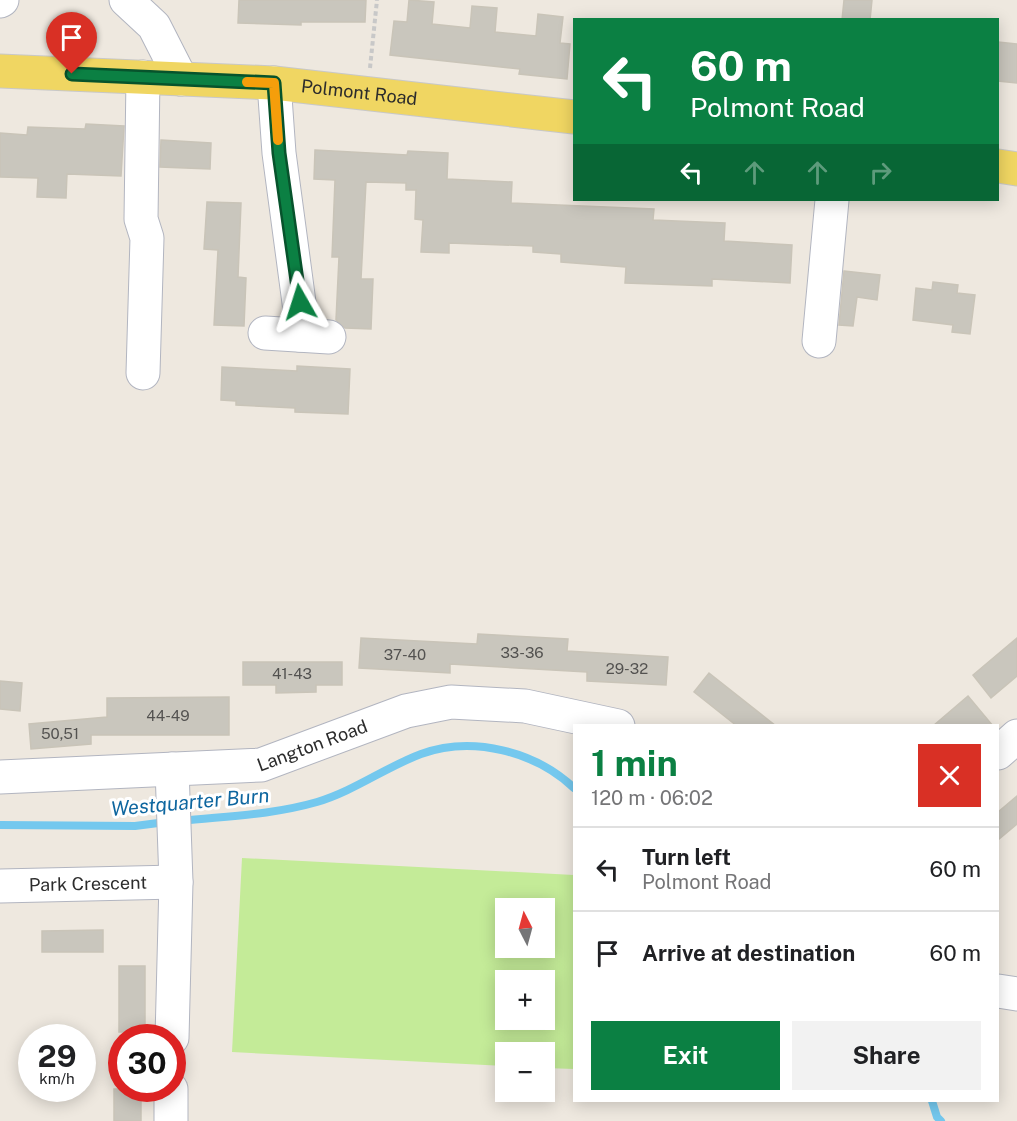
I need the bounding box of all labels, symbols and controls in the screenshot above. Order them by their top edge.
pin [46,12,97,74]
icon: arrive [55,21,88,54]
text: 60 m [690,41,792,90]
icon: left [591,42,669,120]
street label: Polmont Road [300,75,418,109]
text: Polmont Road [690,91,865,123]
icon: left [675,156,708,189]
icon: ahead [738,156,771,189]
icon: ahead [801,156,834,189]
icon: right [864,156,897,189]
position arrow [268,270,332,334]
house number: 33-36 [500,644,544,661]
house number: 37-40 [384,646,426,663]
house number: 29-32 [606,660,648,677]
house number: 41-43 [272,665,312,682]
house number: 44-49 [146,707,190,724]
street label: Langton Road [254,715,370,776]
house number: 50,51 [41,725,79,742]
text: 1 min [591,742,678,784]
button: close [918,744,981,807]
water label: Westquarter Burn [110,783,270,821]
text: 120 m · 06:02 [591,786,713,810]
text: Turn left [642,844,731,870]
icon: left [591,853,624,886]
text: 60 m [930,856,981,882]
text: Polmont Road [642,870,772,894]
street label: Park Crescent [29,872,147,895]
north arrow [495,898,555,958]
map controls [495,898,555,1102]
icon: arrive [591,937,624,970]
text: Arrive at destination [642,940,855,966]
text: 60 m [930,940,981,966]
button: + [495,970,555,1030]
button: Exit [591,1021,780,1090]
button: Share [792,1021,981,1090]
speed limit sign: 30 [108,1024,186,1102]
text: 29 [38,1038,76,1074]
button: − [495,1042,555,1102]
text: km/h [39,1070,75,1087]

